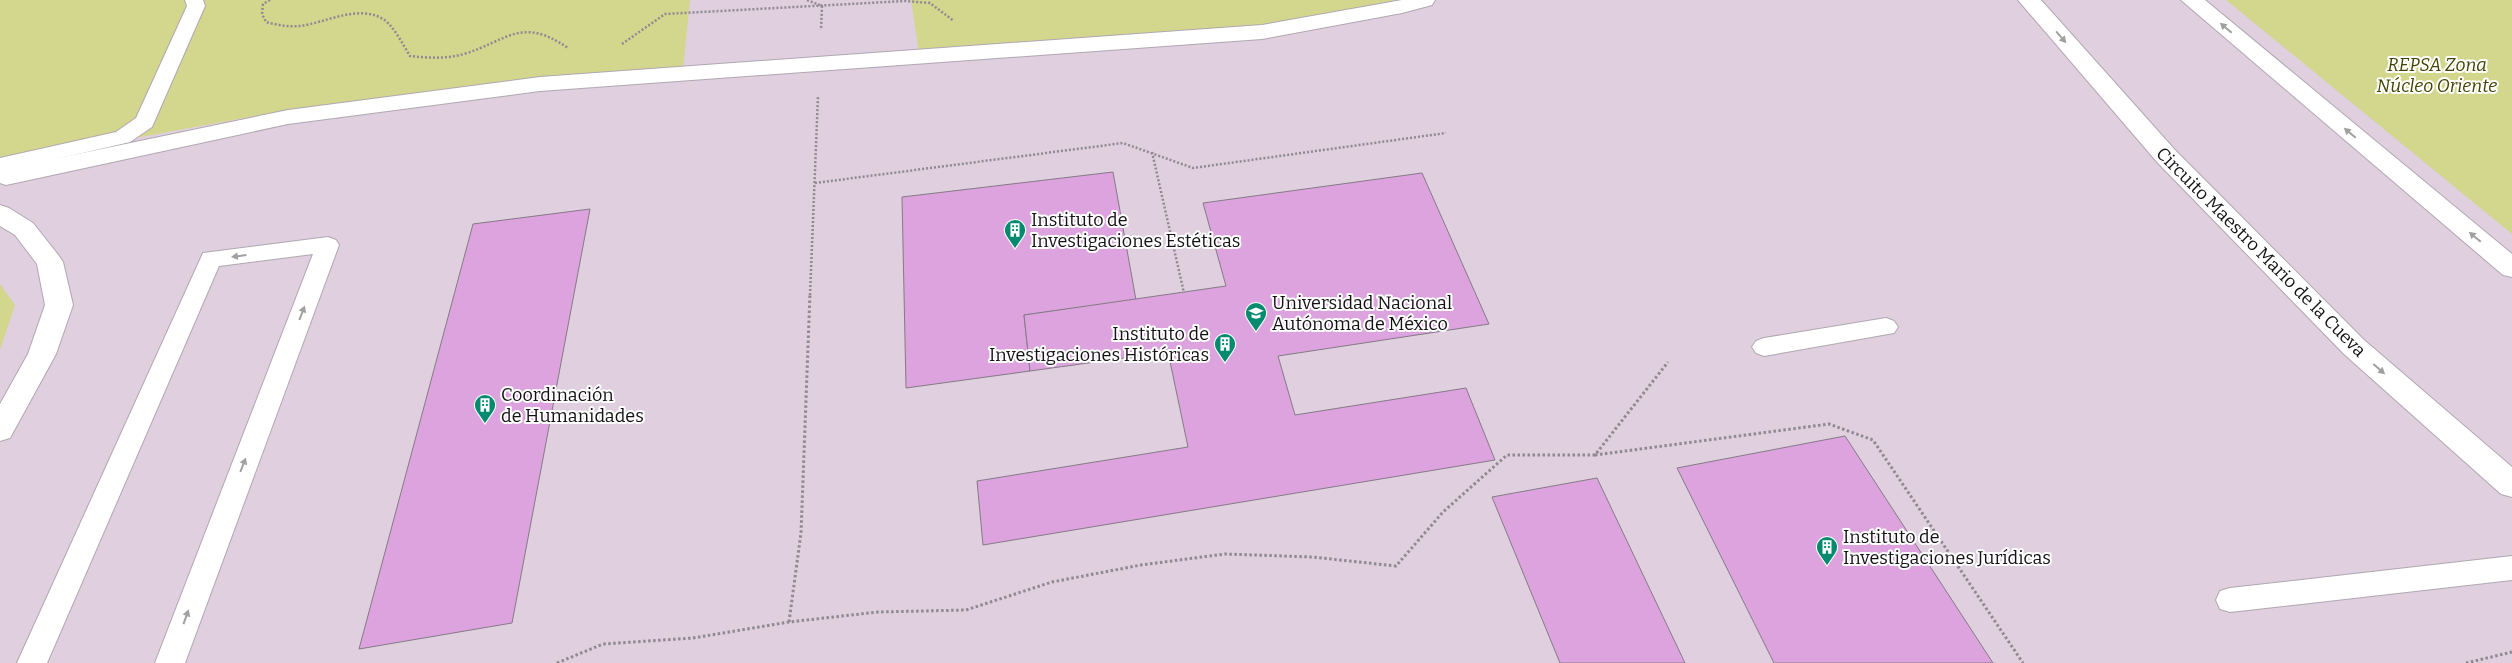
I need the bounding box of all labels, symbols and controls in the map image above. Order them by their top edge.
one-way arrow [2219,23,2232,34]
one-way arrow [2056,30,2067,43]
park label: REPSA Zona Núcleo Oriente [2377,54,2497,97]
one-way arrow [2344,127,2357,138]
street label: Circuito Maestro Mario de la Cueva [2152,143,2371,362]
place label: Instituto de Investigaciones Estéticas [1031,209,1240,252]
building icon: Instituto de Investigaciones Estéticas [1003,218,1027,249]
one-way arrow [2469,231,2481,243]
one-way arrow [231,252,247,260]
place label: Universidad Nacional Autónoma de México [1272,292,1452,335]
school or university icon: Universidad Nacional Autónoma de México [1244,301,1268,332]
one-way arrow [299,306,306,321]
place label: Instituto de Investigaciones Históricas [989,323,1209,366]
building icon: Instituto de Investigaciones Históricas [1213,332,1237,363]
one-way arrow [2373,363,2385,374]
place label: Coordinación de Humanidades [501,384,644,427]
building icon: Coordinación de Humanidades [473,393,497,424]
one-way arrow [240,458,248,472]
place label: Instituto de Investigaciones Jurídicas [1843,526,2051,569]
building icon: Instituto de Investigaciones Jurídicas [1815,535,1839,566]
one-way arrow [182,609,190,624]

